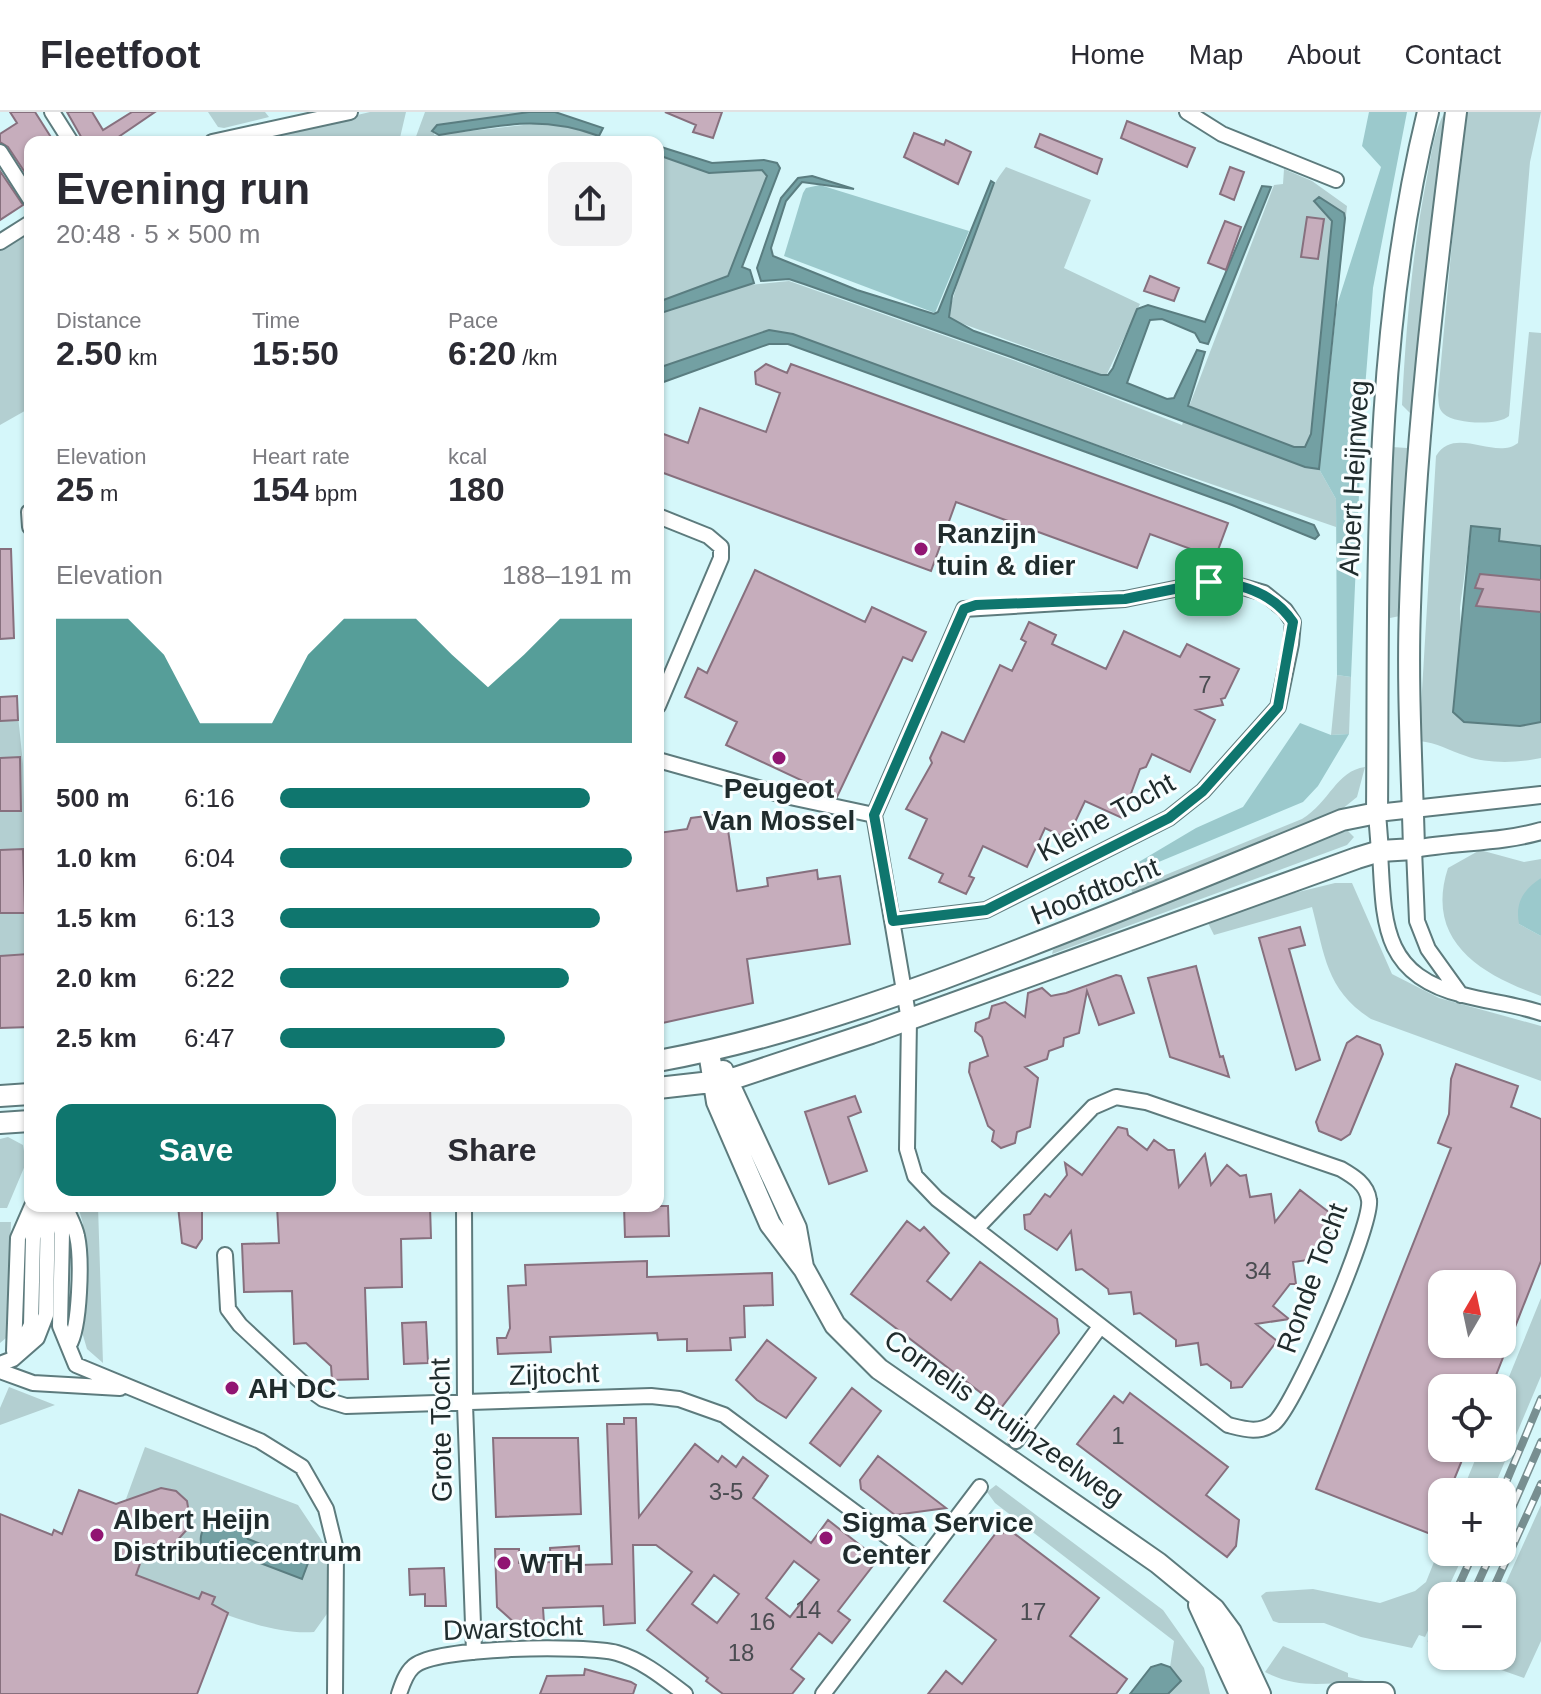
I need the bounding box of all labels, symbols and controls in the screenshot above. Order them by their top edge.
text: Fleetfoot [40,34,200,76]
text: Home [1070,39,1145,70]
text: Map [1189,39,1243,70]
text: About [1287,39,1361,70]
text: Contact [1405,39,1501,70]
button: share [548,162,632,246]
text: Evening run [56,164,310,213]
text: 20:48 · 5 × 500 m [56,219,261,249]
text: Distance [56,308,142,333]
text: Time [252,308,300,333]
text: Pace [448,308,498,333]
text: 2.50 [56,334,122,372]
text: 15:50 [252,334,339,372]
text: 6:20 [448,334,516,372]
text: km [122,345,158,370]
text: /km [516,345,558,370]
street label: Albert Heijnweg [1333,379,1375,577]
text: Elevation [56,444,147,469]
text: Heart rate [252,444,350,469]
text: kcal [448,444,487,469]
text: 25 [56,470,94,508]
text: 154 [252,470,309,508]
text: 180 [448,470,505,508]
text: m [94,481,118,506]
text: bpm [309,481,358,506]
place label: Ranzijn tuin & dier [937,518,1076,581]
marker: Ranzijn tuin & dier [912,540,930,558]
pin [1175,548,1243,616]
text: Elevation [56,560,163,590]
text: 188–191 m [502,560,632,590]
icon: arrive [1187,560,1231,604]
house number: 7 [1198,671,1212,698]
marker: Peugeot Van Mossel [770,749,788,767]
street label: Kleine Tocht [1032,766,1180,867]
place label: Peugeot Van Mossel [703,773,855,836]
text: 500 m [56,783,130,813]
text: 6:16 [184,783,235,813]
text: 1.0 km [56,843,137,873]
text: 6:04 [184,843,235,873]
street label: Hoofdtocht [1026,851,1164,931]
text: 1.5 km [56,903,137,933]
text: 6:13 [184,903,235,933]
text: 2.0 km [56,963,137,993]
text: 6:22 [184,963,235,993]
text: 2.5 km [56,1023,137,1053]
text: 6:47 [184,1023,235,1053]
button: Save [56,1104,336,1196]
button: Share [352,1104,632,1196]
street label: Ronde Tocht [1271,1199,1353,1357]
house number: 34 [1245,1257,1271,1284]
north arrow [1428,1270,1516,1358]
map controls [1428,1270,1516,1670]
street label: Cornelis Bruijnzeelweg [878,1324,1130,1512]
street label: Grote Tocht [424,1357,458,1502]
street label: Zijtocht [508,1357,600,1391]
place label: AH DC [248,1373,337,1404]
button: locate [1428,1374,1516,1462]
marker: AH DC [223,1379,241,1397]
house number: 1 [1111,1422,1125,1449]
house number: 3-5 [709,1478,743,1505]
button: + [1428,1478,1516,1566]
place label: Albert Heijn Distributiecentrum [113,1504,362,1567]
place label: Sigma Service Center [842,1507,1033,1570]
marker: Albert Heijn Distributiecentrum [88,1526,106,1544]
marker: Sigma Service Center [817,1529,835,1547]
place label: WTH [520,1548,584,1579]
marker: WTH [495,1554,513,1572]
button: − [1428,1582,1516,1670]
house number: 14 [795,1596,821,1623]
house number: 17 [1020,1598,1046,1625]
house number: 16 [749,1608,775,1635]
street label: Dwarstocht [442,1610,584,1646]
house number: 18 [728,1639,754,1666]

